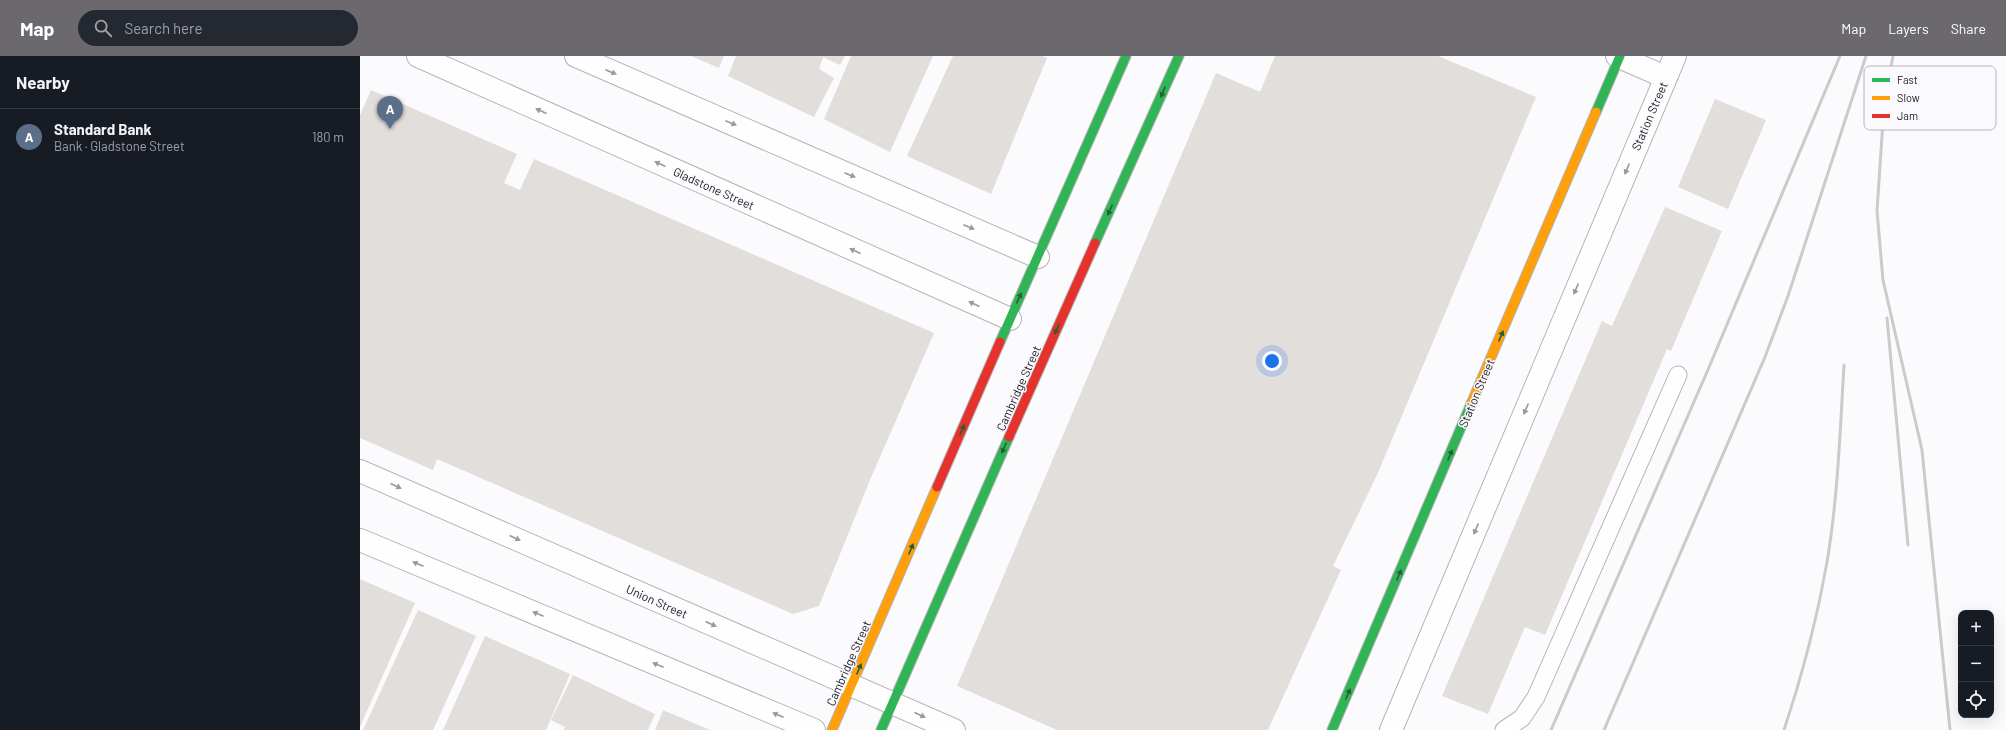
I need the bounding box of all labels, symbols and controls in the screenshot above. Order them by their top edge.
search box [78,10,358,46]
text: Map [20,17,54,40]
icon: search [92,17,114,39]
text: Search here [124,19,202,37]
text: Map [1841,20,1866,37]
text: Layers [1888,20,1929,37]
text: Share [1951,20,1986,37]
legend [1864,66,1996,130]
one-way arrow [606,69,618,75]
text: Nearby [16,72,70,92]
text: Fast [1897,73,1918,86]
street label: Station Street [1628,80,1670,152]
one-way arrow [1160,86,1166,97]
text: Slow [1897,91,1920,104]
pin: A [377,96,403,129]
one-way arrow [535,108,547,114]
text: Jam [1897,109,1918,122]
text: Standard Bank [54,120,152,138]
one-way arrow [725,120,736,126]
text: A [25,129,33,145]
text: 180 m [312,129,344,145]
text: Bank · Gladstone Street [54,138,185,154]
one-way arrow [654,161,665,167]
street label: Gladstone Street [671,164,757,212]
one-way arrow [1623,164,1629,176]
one-way arrow [844,172,855,178]
one-way arrow [1107,205,1113,216]
one-way arrow [964,224,975,230]
one-way arrow [850,248,861,254]
one-way arrow [1573,284,1579,296]
one-way arrow [1016,292,1023,304]
one-way arrow [968,300,980,307]
one-way arrow [1054,323,1060,334]
one-way arrow [1498,330,1504,341]
street label: Cambridge Street [993,343,1043,433]
your location [1262,351,1282,371]
street label: Station Street [1455,357,1497,429]
one-way arrow [1523,403,1529,415]
one-way arrow [959,424,965,436]
one-way arrow [1001,442,1007,454]
one-way arrow [1447,450,1453,461]
one-way arrow [390,483,401,489]
one-way arrow [1473,523,1479,534]
one-way arrow [509,536,521,542]
one-way arrow [908,543,914,555]
one-way arrow [413,561,424,567]
one-way arrow [1396,569,1402,580]
street label: Union Street [624,581,690,621]
map controls [1958,610,1994,718]
button: + [1958,610,1994,646]
one-way arrow [532,611,544,617]
street label: Cambridge Street [823,618,873,708]
one-way arrow [705,621,716,627]
button: − [1958,646,1994,682]
one-way arrow [652,661,664,667]
one-way arrow [857,662,863,674]
button: locate [1958,682,1994,718]
one-way arrow [1345,688,1351,700]
one-way arrow [772,712,784,718]
one-way arrow [914,712,926,718]

